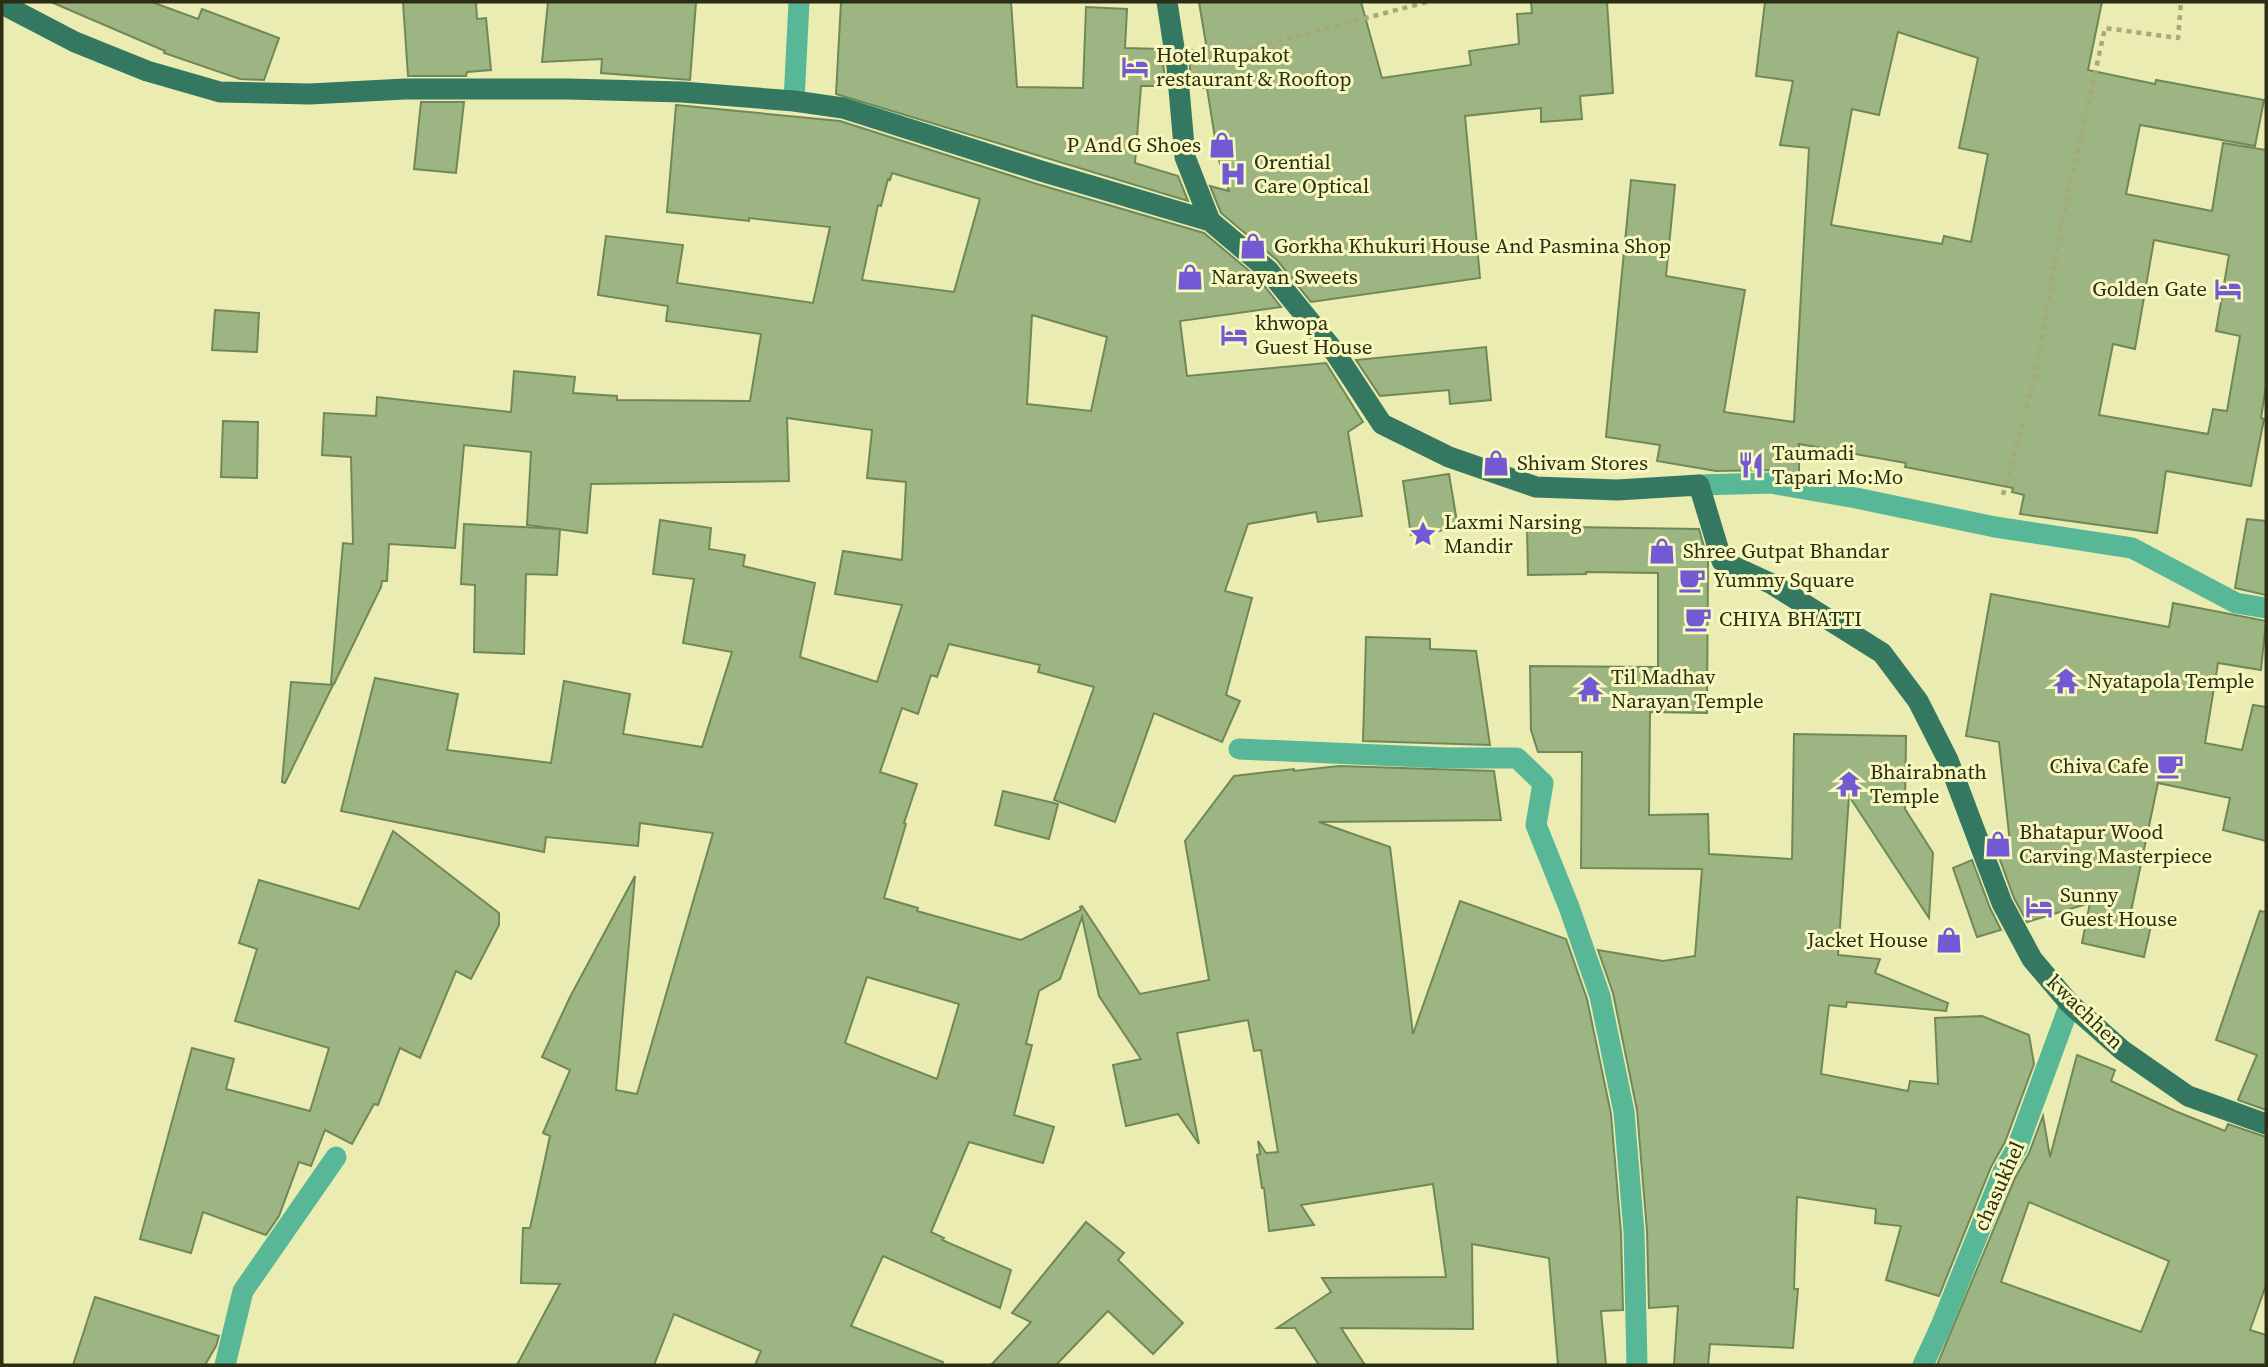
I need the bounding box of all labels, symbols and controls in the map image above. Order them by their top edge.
place label: Hotel Rupakot restaurant & Rooftop [1156,40,1351,93]
hotel icon: Hotel Rupakot restaurant & Rooftop [1120,52,1150,82]
place label: P And G Shoes [1067,130,1201,159]
shop icon: P And G Shoes [1207,130,1237,160]
place label: Orential Care Optical [1254,147,1369,200]
hospital icon: Orential Care Optical [1218,159,1248,189]
shop icon: Gorkha Khukuri House And Pasmina Shop [1238,231,1268,261]
place label: Gorkha Khukuri House And Pasmina Shop [1274,231,1671,260]
shop icon: Narayan Sweets [1175,262,1205,292]
place label: Narayan Sweets [1211,262,1358,291]
place label: Golden Gate [2092,274,2207,303]
hotel icon: Golden Gate [2213,274,2243,304]
place label: khwopa Guest House [1255,308,1372,361]
hotel icon: khwopa Guest House [1219,320,1249,350]
place label: Taumadi Tapari Mo:Mo [1772,438,1903,491]
shop icon: Shivam Stores [1481,448,1511,478]
place label: Shivam Stores [1517,448,1648,477]
restaurant icon: Taumadi Tapari Mo:Mo [1736,450,1766,480]
place label: Laxmi Narsing Mandir [1444,507,1582,560]
place icon: Laxmi Narsing Mandir [1408,519,1438,549]
shop icon: Shree Gutpat Bhandar [1647,536,1677,566]
place label: Shree Gutpat Bhandar [1683,536,1889,565]
cafe icon: Yummy Square [1677,565,1707,595]
place label: Yummy Square [1713,565,1854,594]
cafe icon: CHIYA BHATTI [1683,604,1713,634]
place label: CHIYA BHATTI [1719,604,1862,633]
place label: Til Madhav Narayan Temple [1611,662,1764,715]
temple icon: Nyatapola Temple [2051,666,2081,696]
place label: Nyatapola Temple [2087,666,2255,695]
temple icon: Til Madhav Narayan Temple [1575,674,1605,704]
place label: Chiva Cafe [2050,751,2149,780]
cafe icon: Chiva Cafe [2155,751,2185,781]
place label: Bhairabnath Temple [1870,757,1987,810]
temple icon: Bhairabnath Temple [1834,769,1864,799]
place label: Bhatapur Wood Carving Masterpiece [2019,817,2212,870]
shop icon: Bhatapur Wood Carving Masterpiece [1983,829,2013,859]
place label: Sunny Guest House [2060,880,2177,933]
hotel icon: Sunny Guest House [2024,892,2054,922]
place label: Jacket House [1806,925,1928,954]
shop icon: Jacket House [1934,925,1964,955]
street label: kwachhen [2041,968,2130,1056]
street label: chasukhel [1966,1136,2031,1235]

